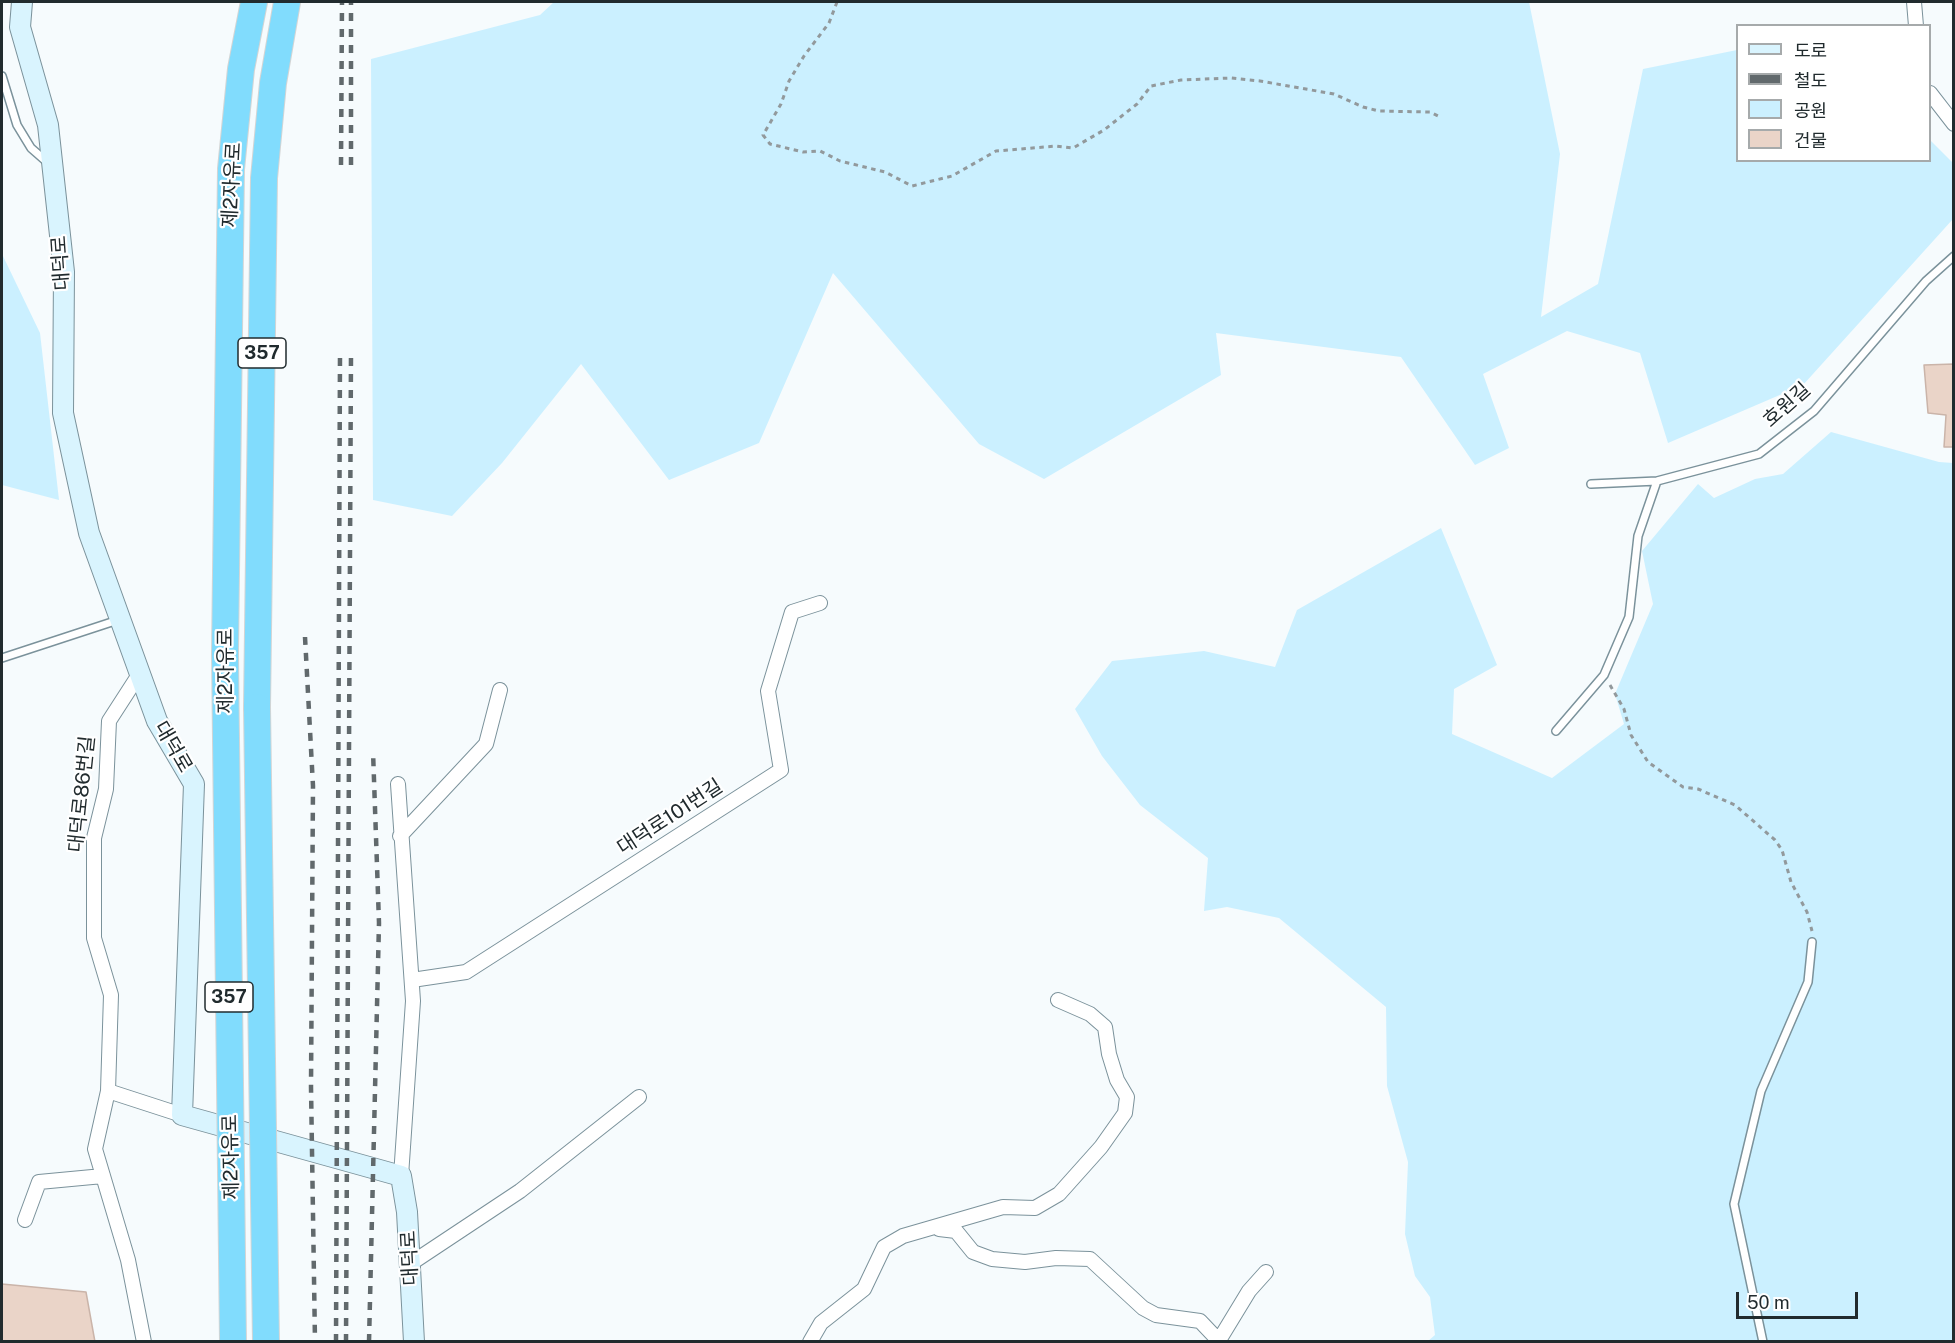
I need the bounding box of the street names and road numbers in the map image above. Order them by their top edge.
street label: 제2자유로 [218,142,246,228]
street label: 대덕로 [47,235,75,291]
road number: 357 [238,338,286,368]
street label: 호원길 [1758,378,1816,432]
street label: 제2자유로 [214,628,238,714]
street label: 대덕로 [149,717,197,777]
street label: 대덕로86번길 [64,734,100,854]
street label: 대덕로101번길 [613,774,727,860]
road number: 357 [205,982,253,1012]
street label: 제2자유로 [218,1114,244,1200]
street label: 대덕로 [397,1230,423,1286]

